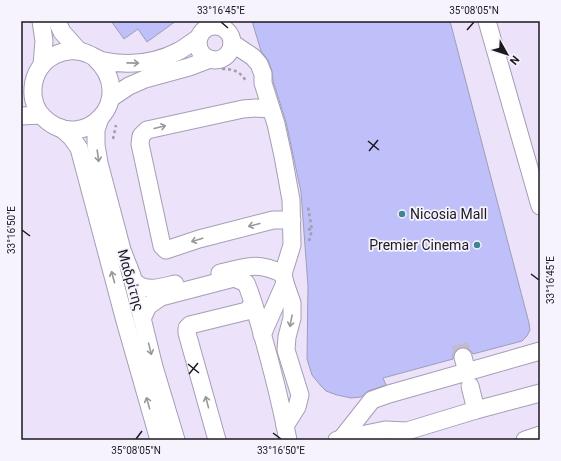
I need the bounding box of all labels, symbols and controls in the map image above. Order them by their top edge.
text: 33°16'45"E [197,5,245,16]
text: 35°08'05"N [449,5,499,16]
north arrow [487,34,527,74]
text: N [507,53,522,67]
one-way arrow [126,59,139,67]
one-way arrow [153,123,166,130]
one-way arrow [94,149,102,162]
text: 33°16'50"E [6,206,17,254]
place label: Nicosia Mall [410,206,487,222]
marker: Nicosia Mall [397,209,407,219]
one-way arrow [248,222,261,230]
one-way arrow [190,237,203,244]
place label: Premier Cinema [369,237,469,253]
marker: Premier Cinema [472,240,482,250]
street label: Μαδρίτης [115,247,147,313]
text: 33°16'45"E [545,256,556,304]
one-way arrow [109,271,116,284]
one-way arrow [286,314,294,327]
one-way arrow [146,343,154,356]
one-way arrow [144,396,151,409]
one-way arrow [202,396,210,409]
text: 35°08'05"N [111,445,161,456]
text: 33°16'50"E [257,445,305,456]

